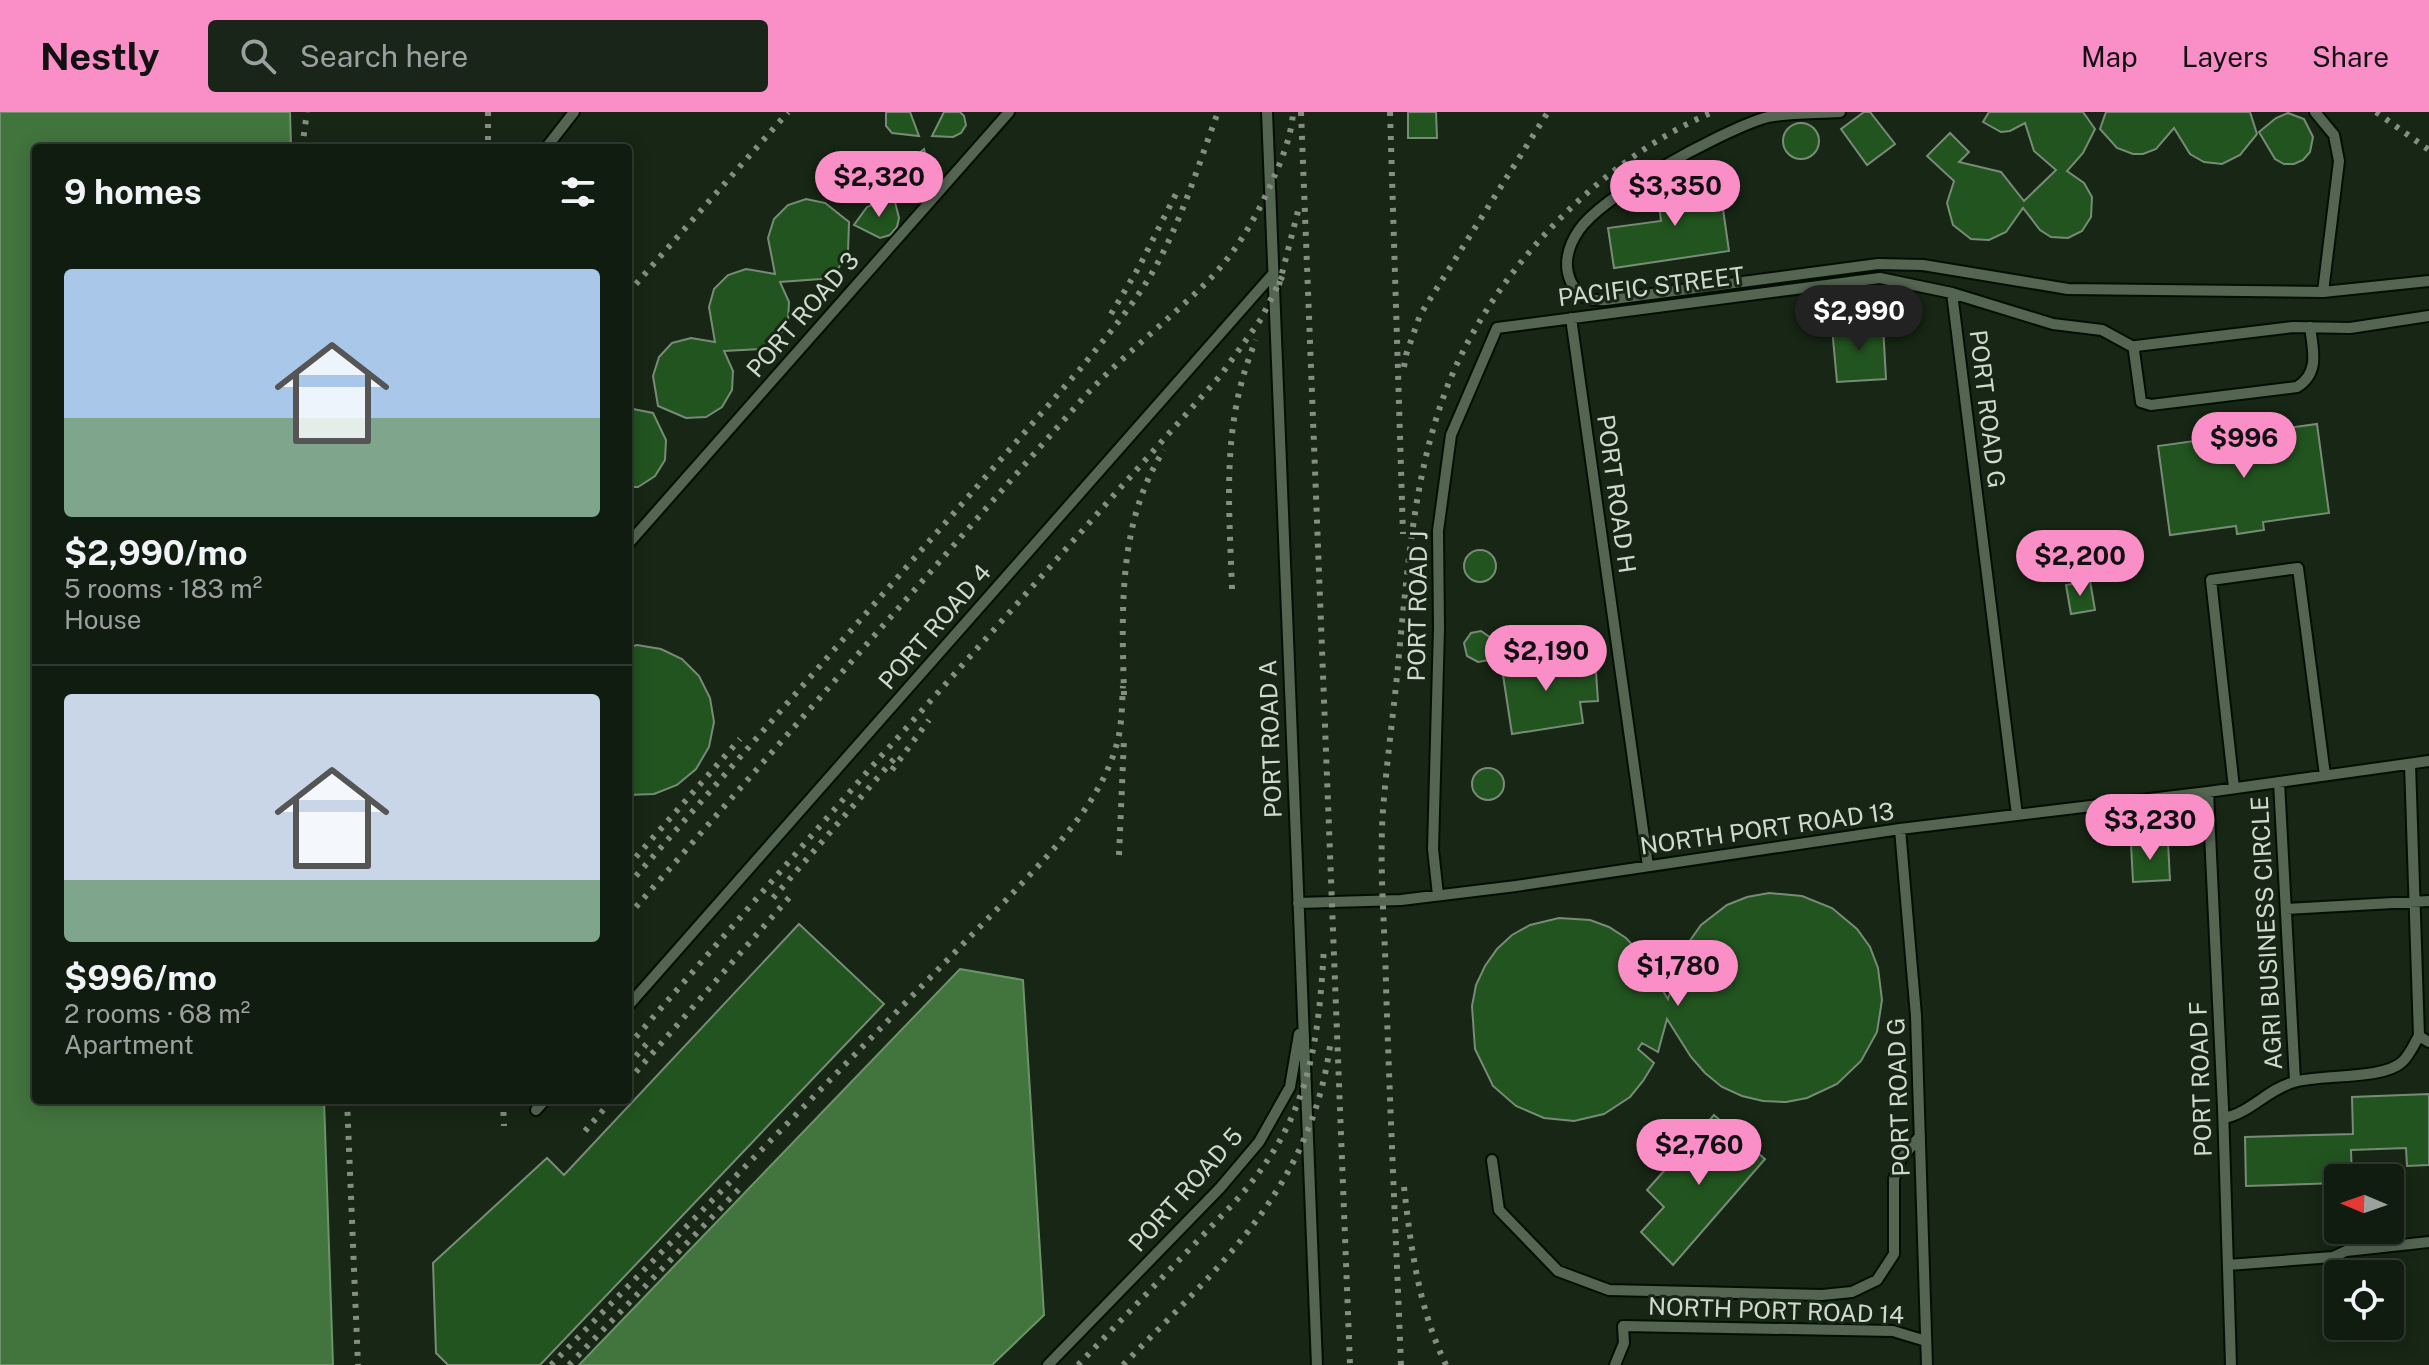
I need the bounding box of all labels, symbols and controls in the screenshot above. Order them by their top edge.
search box [208,20,768,92]
text: Nestly [40,34,160,79]
icon: search [236,34,280,78]
text: Search here [300,38,468,74]
text: Map [2081,40,2138,73]
text: Layers [2182,40,2268,73]
text: Share [2312,40,2389,73]
pin: $2,320 [814,151,944,219]
pin: $3,350 [1610,160,1740,228]
text: $2,320 [833,161,925,192]
icon: filters [556,170,600,214]
text: $3,350 [1628,170,1722,201]
text: 9 homes [64,172,202,212]
street label: PORT ROAD 3 [740,246,864,383]
street label: PACIFIC STREET [1556,261,1746,311]
pin: $2,990 [1794,285,1924,353]
text: $2,990 [1813,295,1905,326]
icon: home [260,321,404,465]
street label: PORT ROAD G [1964,328,2012,489]
pin: $996 [2197,412,2291,480]
street label: PORT ROAD H [1592,413,1642,575]
text: $996 [2210,422,2278,453]
street label: PORT ROAD J [1402,530,1432,682]
pin: $2,200 [2015,530,2145,598]
text: $2,990/mo [64,533,248,573]
text: $2,200 [2034,540,2126,571]
street label: PORT ROAD 4 [872,558,996,695]
text: 5 rooms · 183 m² [64,573,262,604]
text: House [64,604,141,635]
pin: $2,190 [1481,625,1611,693]
text: $2,190 [1503,635,1589,666]
street label: PORT ROAD A [1253,659,1287,819]
icon: home [260,746,404,890]
pin: $3,230 [2085,794,2215,862]
street label: AGRI BUSINESS CIRCLE [2245,795,2287,1071]
street label: NORTH PORT ROAD 13 [1638,796,1896,860]
text: $3,230 [2103,804,2197,835]
pin: $1,780 [1613,940,1743,1008]
text: $1,780 [1636,950,1720,981]
text: $996/mo [64,958,217,998]
text: 2 rooms · 68 m² [64,998,250,1029]
street label: PORT ROAD F [2183,1001,2217,1157]
street label: PORT ROAD G [1881,1017,1915,1177]
text: Apartment [64,1029,194,1060]
pin: $2,760 [1634,1119,1764,1187]
street label: PORT ROAD 5 [1122,1122,1248,1257]
text: $2,760 [1654,1129,1744,1160]
north arrow [2324,1164,2404,1244]
map controls [2324,1164,2404,1340]
button: locate [2324,1260,2404,1340]
street label: NORTH PORT ROAD 14 [1647,1292,1905,1328]

